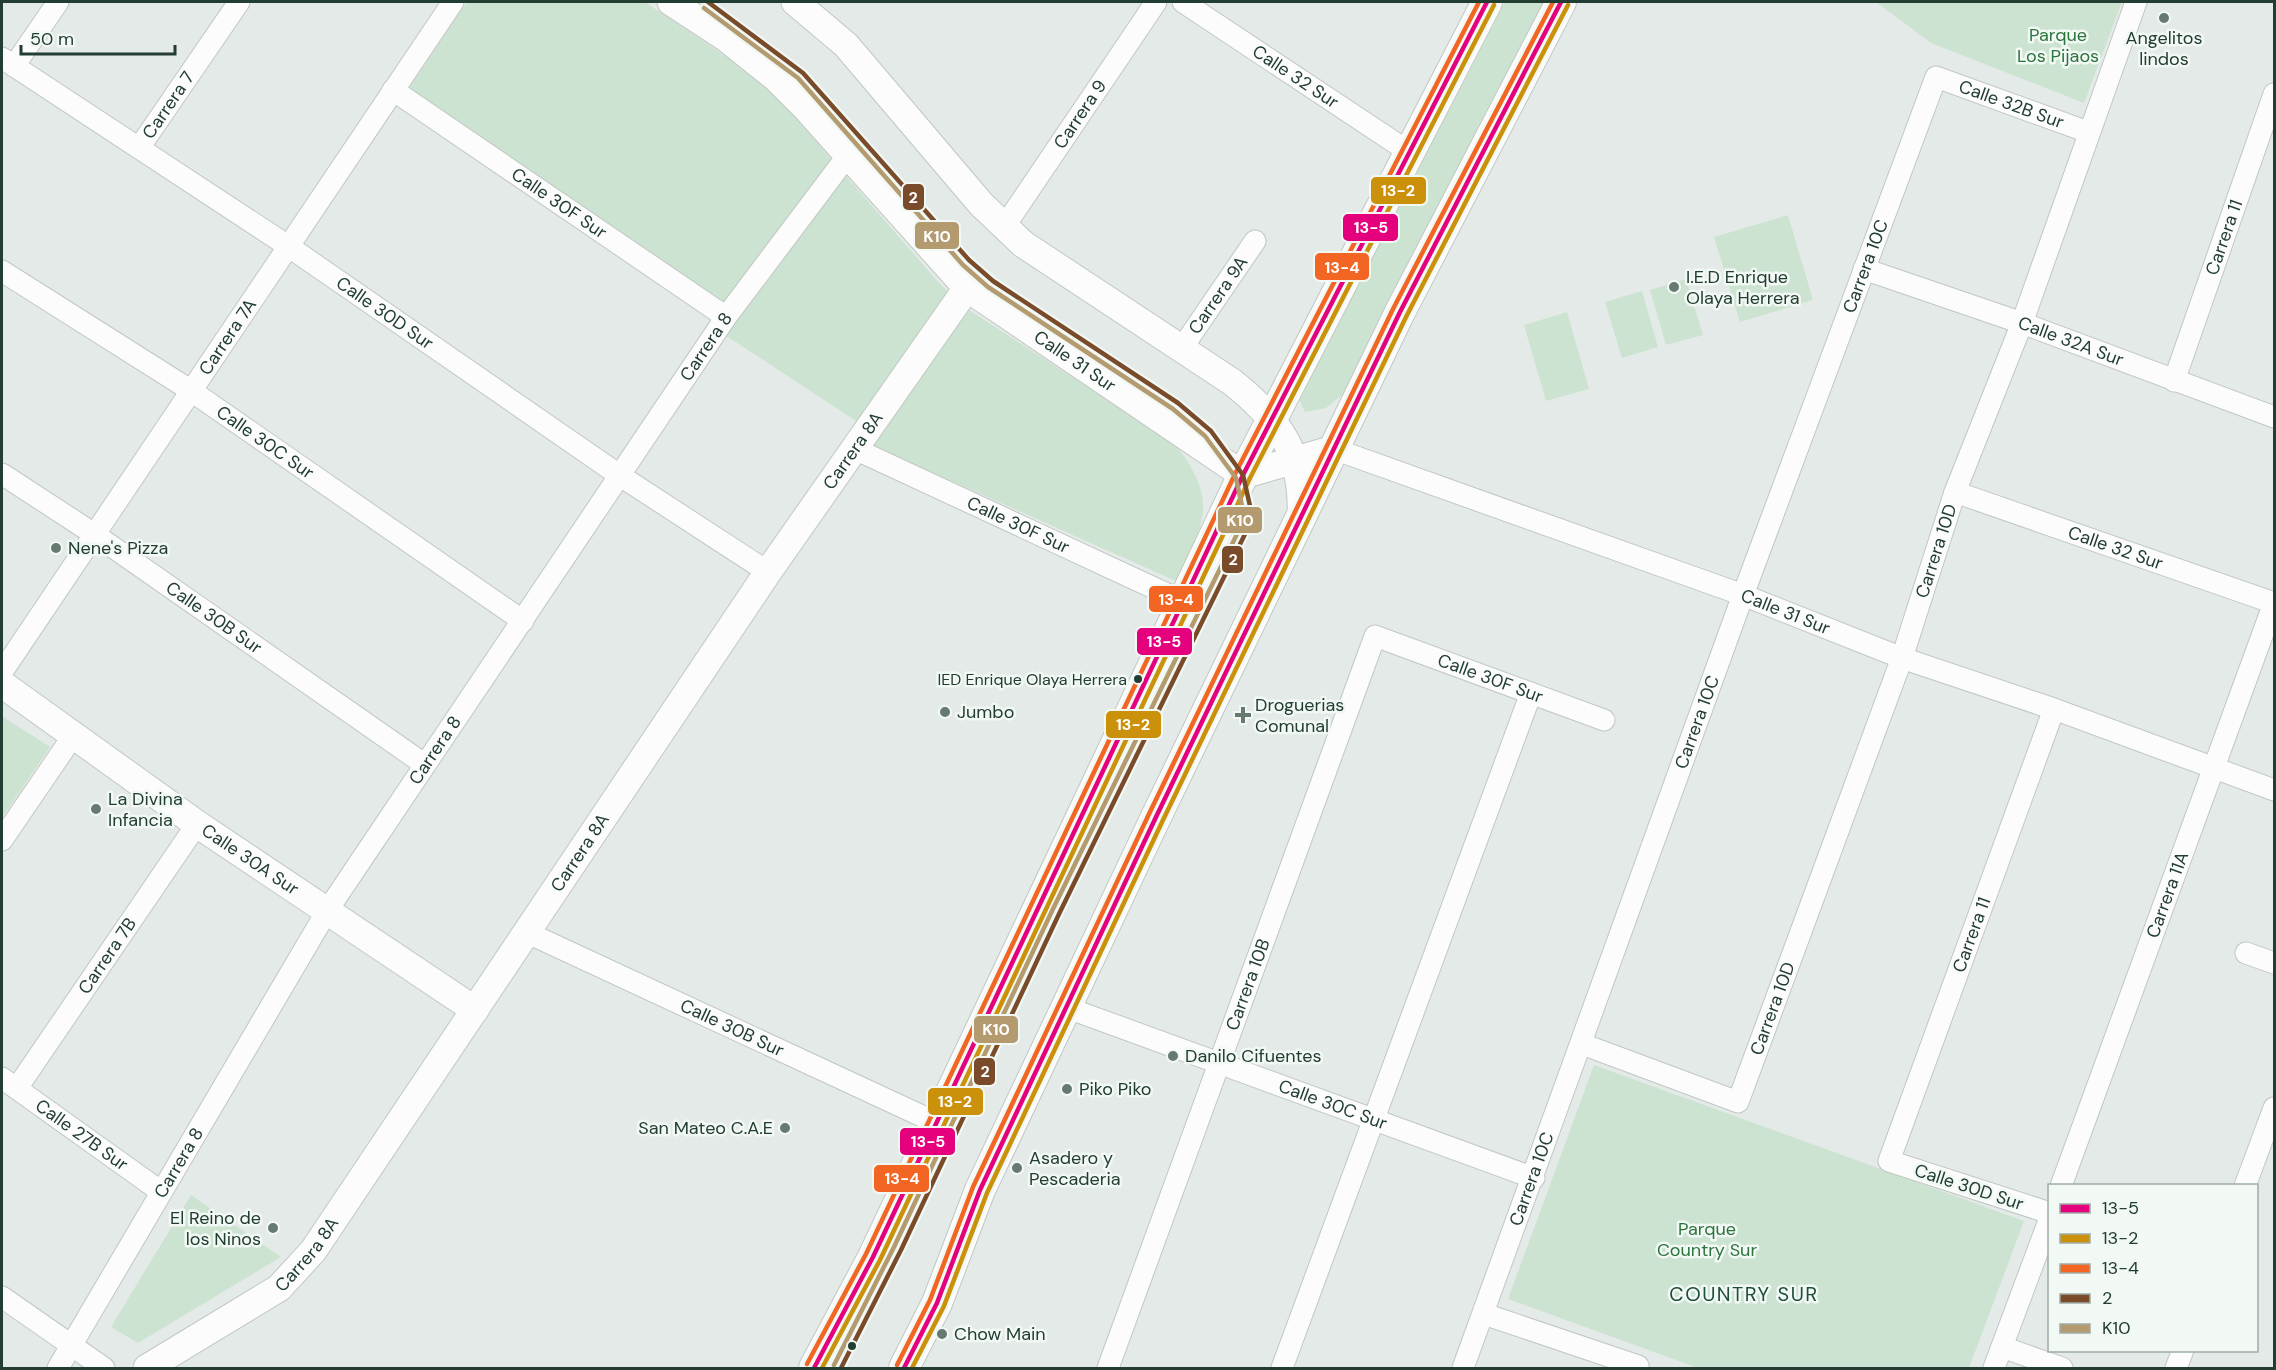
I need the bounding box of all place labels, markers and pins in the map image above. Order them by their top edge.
marker: Angelitos lindos [2157,11,2171,25]
place label: Angelitos lindos [2125,26,2203,71]
place label: I.E.D Enrique Olaya Herrera [1686,265,1800,310]
marker: I.E.D Enrique Olaya Herrera [1667,280,1681,294]
place label: Nene's Pizza [68,536,168,560]
marker: Nene's Pizza [49,541,63,555]
place label: IED Enrique Olaya Herrera [937,669,1127,690]
marker: IED Enrique Olaya Herrera [1132,673,1144,685]
place label: Droguerias Comunal [1255,693,1344,738]
place label: Jumbo [957,700,1014,724]
marker: Jumbo [938,705,952,719]
marker: Droguerias Comunal [1236,708,1250,722]
place label: La Divina Infancia [108,787,183,832]
marker: La Divina Infancia [89,802,103,816]
place label: Danilo Cifuentes [1185,1044,1322,1068]
marker: Danilo Cifuentes [1166,1049,1180,1063]
place label: Piko Piko [1079,1077,1152,1101]
marker: Piko Piko [1060,1082,1074,1096]
place label: San Mateo C.A.E [638,1116,773,1140]
marker: San Mateo C.A.E [778,1121,792,1135]
place label: Asadero y Pescaderia [1029,1146,1121,1191]
marker: Asadero y Pescaderia [1010,1161,1024,1175]
place label: El Reino de los Ninos [170,1206,261,1251]
marker: El Reino de los Ninos [266,1221,280,1235]
place label: Chow Main [954,1322,1046,1346]
marker: Chow Main [935,1327,949,1341]
unlabelled marker [846,1340,858,1352]

